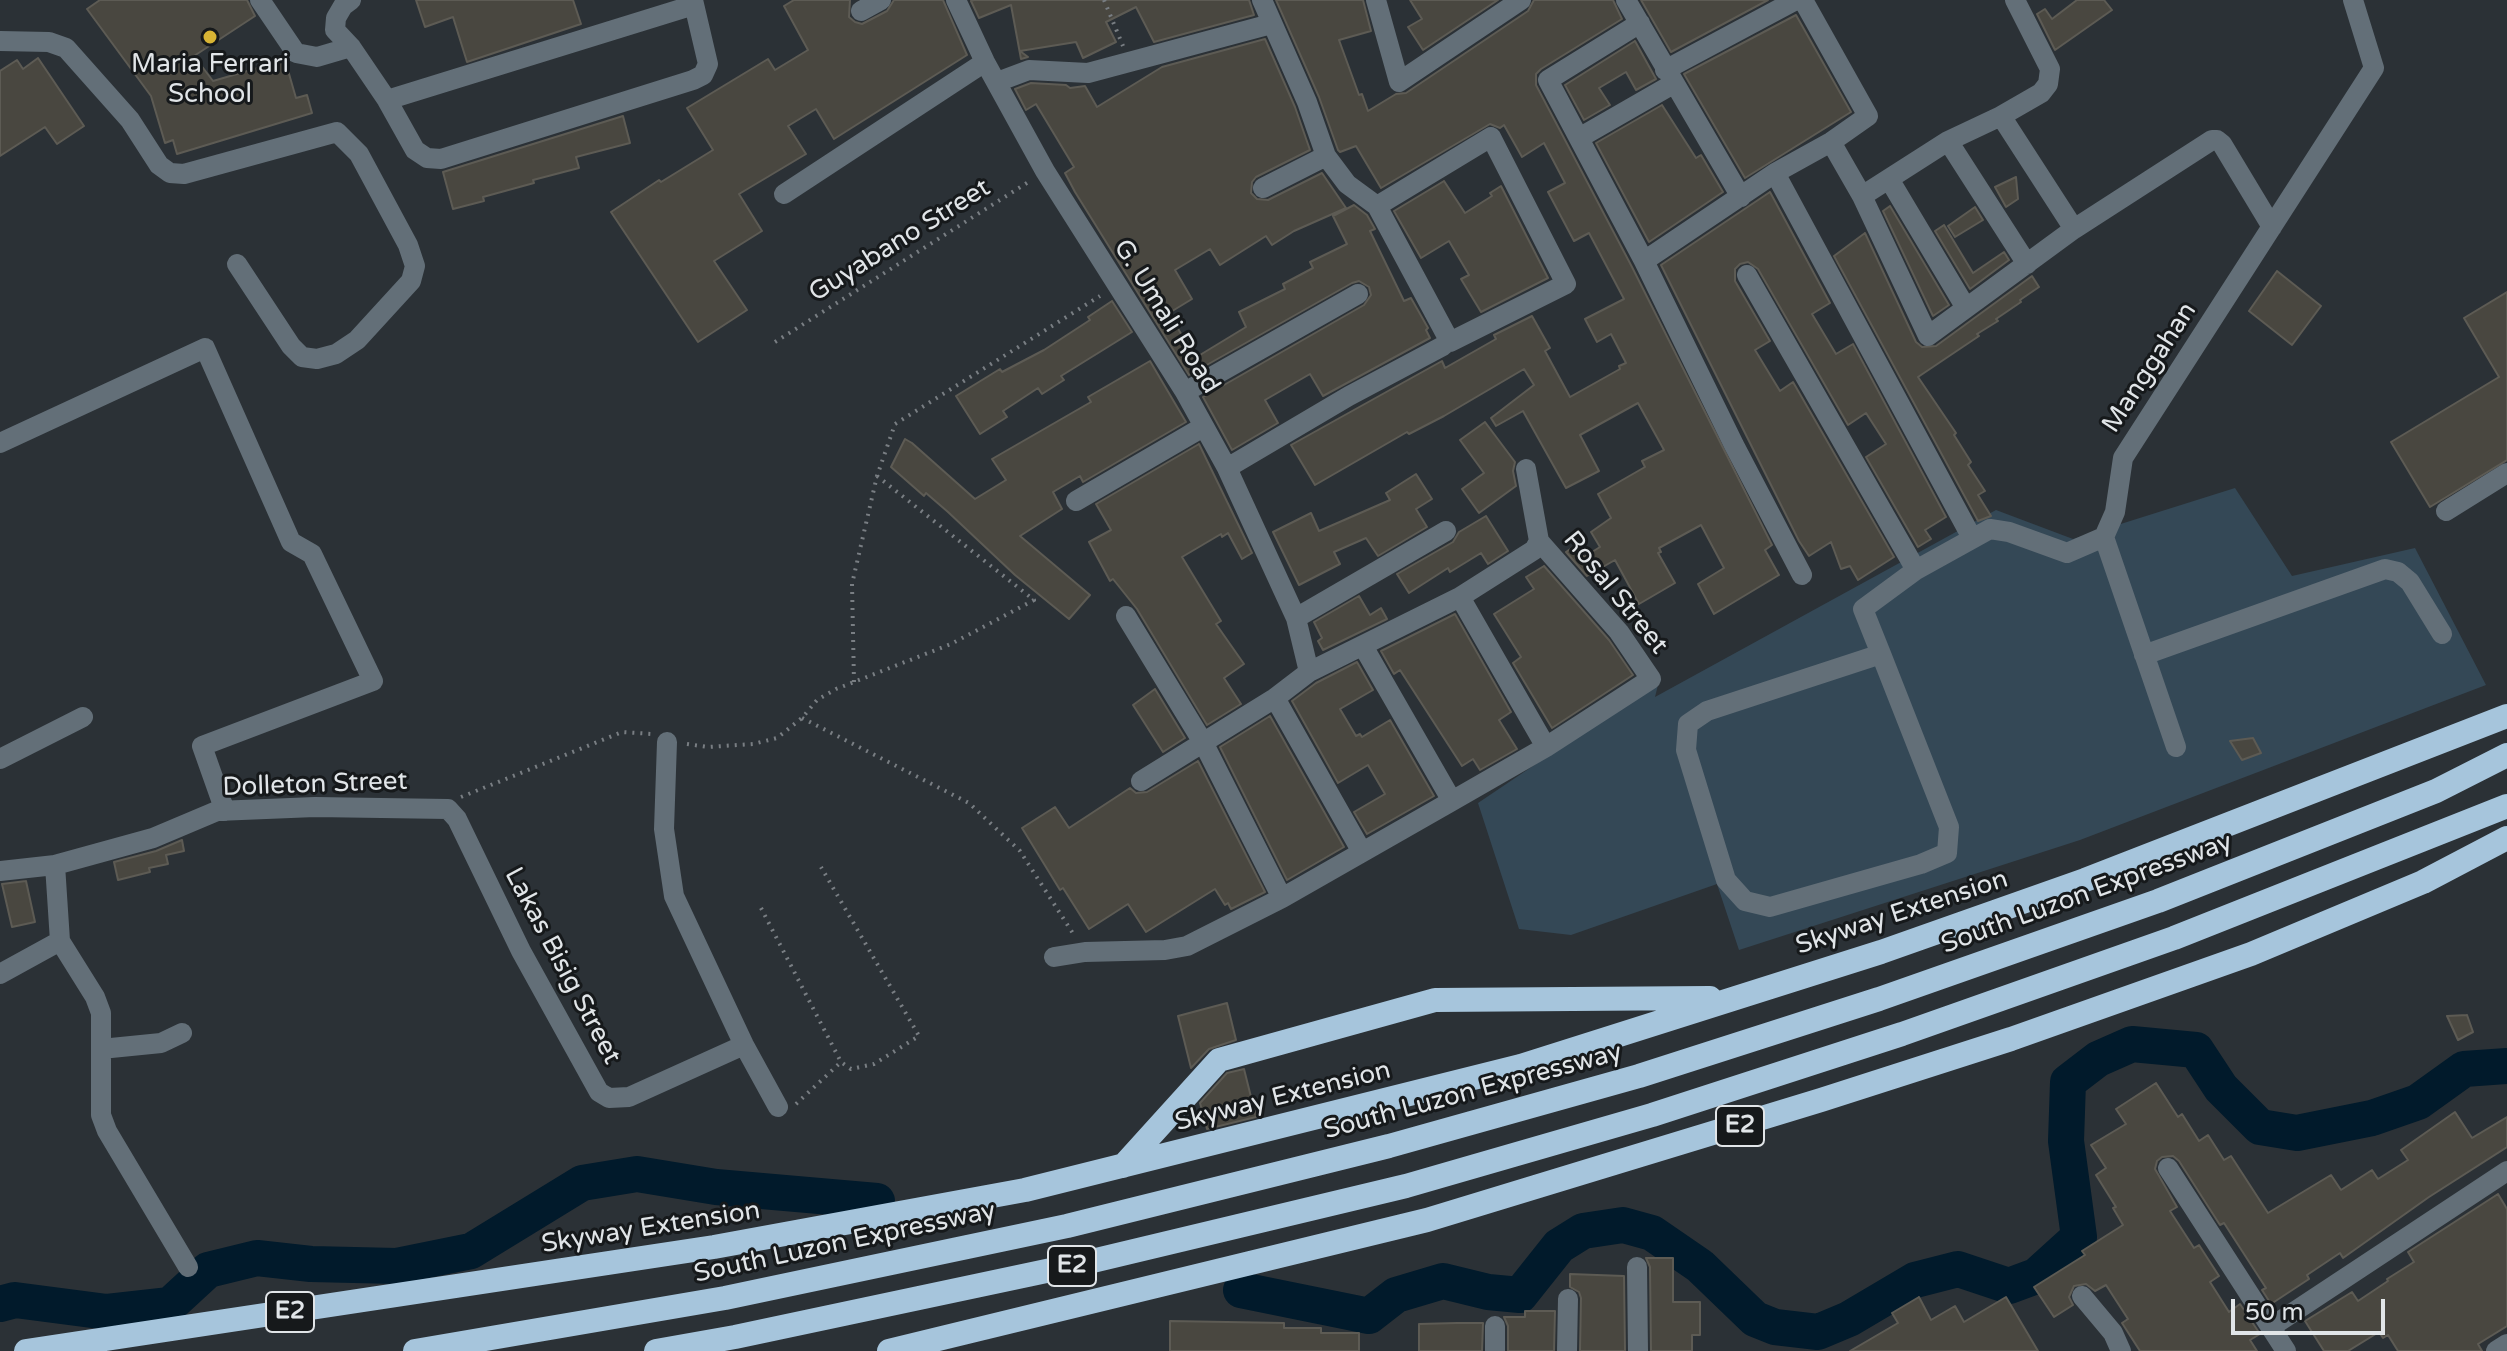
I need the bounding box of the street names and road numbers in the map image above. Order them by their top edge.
street label: Guyabano Street [804,173,996,309]
street label: G. Umali Road [1106,234,1226,400]
street label: Manggahan [2096,297,2204,439]
street label: Rosal Street [1556,525,1674,661]
street label: Dolleton Street [222,766,408,804]
street label: South Luzon Expressway [1937,827,2237,961]
street label: Lakas Bisig Street [497,862,627,1070]
street label: Skyway Extension [1792,864,2012,962]
street label: South Luzon Expressway [1321,1037,1625,1147]
street label: Skyway Extension [1172,1055,1394,1139]
road number: E2 [1716,1106,1764,1146]
street label: Skyway Extension [539,1195,763,1261]
street label: South Luzon Expressway [691,1196,999,1290]
road number: E2 [1048,1246,1096,1286]
road number: E2 [266,1292,314,1332]

